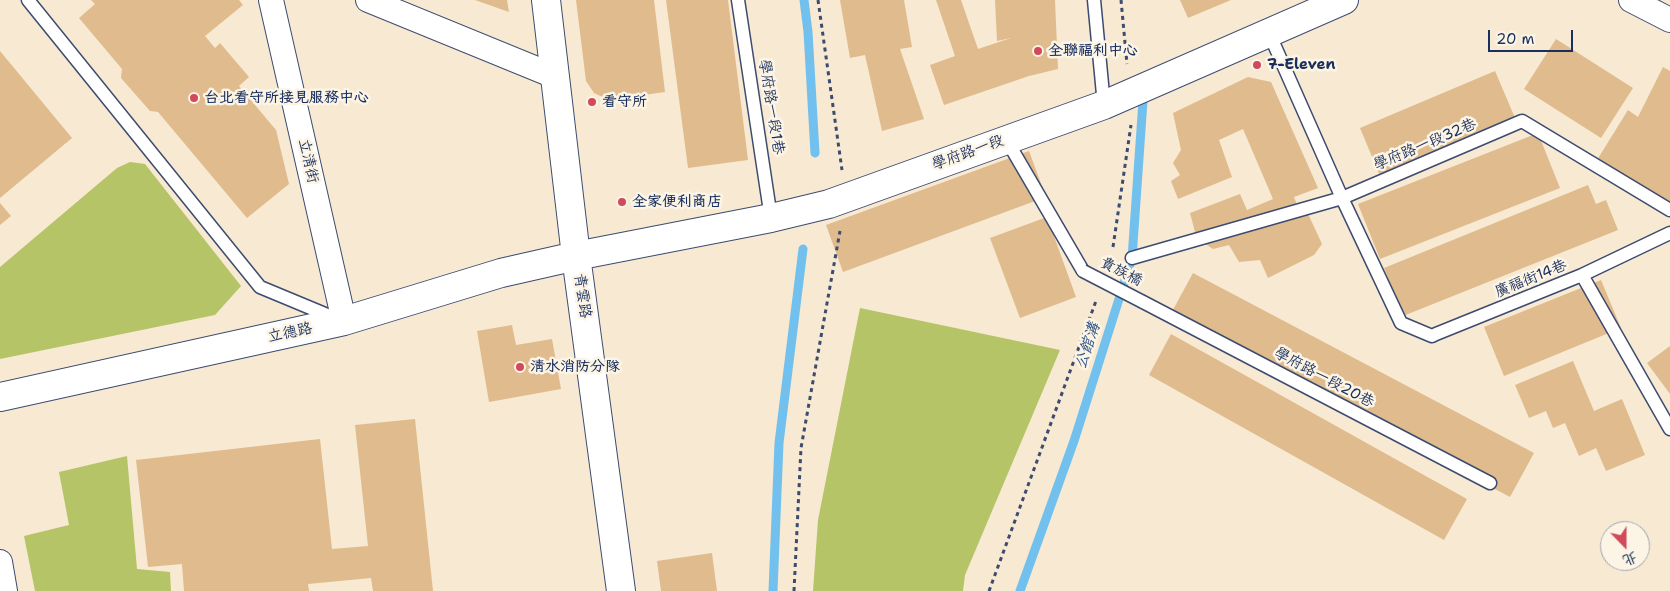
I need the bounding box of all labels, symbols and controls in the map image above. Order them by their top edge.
scale bar [1490,20,1575,52]
text: 20 m [1496,29,1535,49]
place label: 全聯福利中心 [1048,42,1138,60]
marker: 全聯福利中心 [1032,45,1044,57]
place label: 7-Eleven [1267,56,1335,74]
street label: 學府路一段1巷 [755,58,787,156]
marker: 7-Eleven [1251,59,1263,71]
place label: 台北看守所接見服務中心 [204,89,369,107]
marker: 台北看守所接見服務中心 [188,92,200,104]
place label: 看守所 [602,93,647,111]
marker: 看守所 [586,96,598,108]
street label: 學府路一段32巷 [1371,115,1479,175]
street label: 學府路一段 [930,132,1006,174]
street label: 立清街 [294,137,322,185]
place label: 全家便利商店 [632,193,722,211]
marker: 全家便利商店 [616,196,628,208]
street label: 貴族橋 [1097,254,1145,290]
street label: 廣福街14巷 [1492,256,1570,302]
street label: 青雲路 [570,272,594,320]
street label: 立德路 [266,320,314,346]
water label: 公館溝 [1071,320,1105,372]
street label: 學府路一段20巷 [1271,344,1377,412]
place label: 清水消防分隊 [530,358,620,376]
marker: 清水消防分隊 [514,361,526,373]
north arrow [1600,521,1650,571]
text: 北 [1620,548,1640,570]

